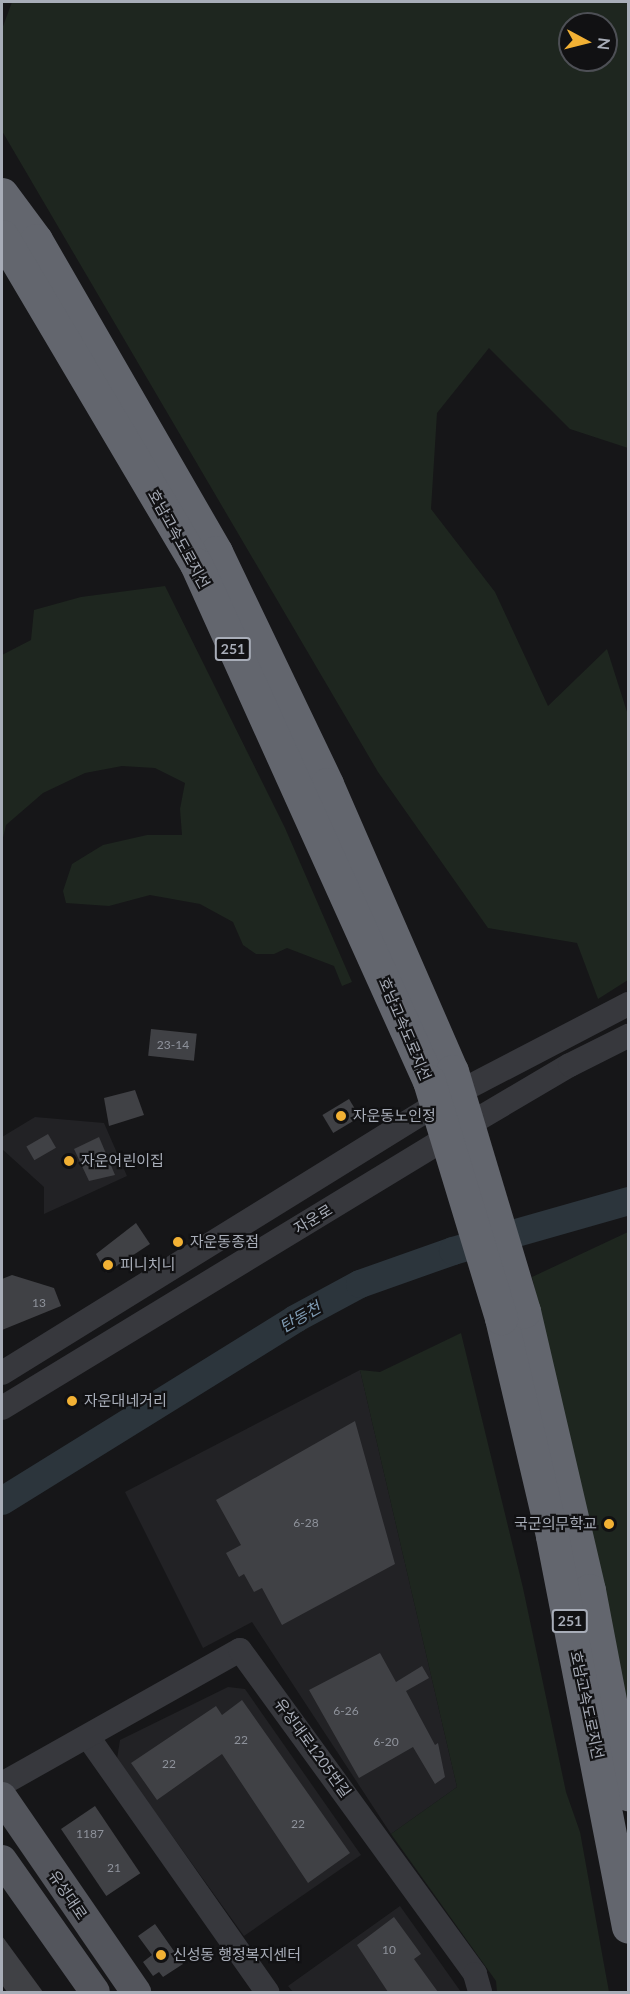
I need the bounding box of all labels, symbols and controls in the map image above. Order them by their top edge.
north arrow [558,12,618,72]
text: N [594,37,615,51]
street label: 호남고속도로지선 [144,486,214,592]
road number: 251 [214,638,252,660]
street label: 호남고속도로지선 [375,975,435,1083]
house number: 23-14 [157,1038,189,1052]
place label: 자운동노인정 [353,1107,436,1125]
marker: 자운동노인정 [334,1109,348,1123]
place label: 자운어린이집 [81,1152,164,1170]
marker: 자운어린이집 [62,1154,76,1168]
street label: 자운로 [291,1201,335,1237]
place label: 자운동종점 [190,1233,259,1251]
marker: 자운동종점 [171,1235,185,1249]
place label: 피니치니 [120,1256,175,1274]
marker: 피니치니 [101,1258,115,1272]
house number: 13 [32,1296,46,1310]
water label: 탄동천 [276,1298,324,1336]
place label: 자운대네거리 [84,1392,167,1410]
marker: 자운대네거리 [65,1394,79,1408]
place label: 국군의무학교 [514,1515,597,1533]
house number: 6-28 [293,1516,319,1530]
marker: 국군의무학교 [602,1517,616,1531]
road number: 251 [550,1610,590,1632]
street label: 호남고속도로지선 [567,1649,607,1761]
street label: 유성대로1205번길 [271,1695,355,1801]
house number: 6-26 [333,1704,359,1718]
house number: 22 [234,1733,248,1747]
house number: 6-20 [373,1735,399,1749]
house number: 22 [162,1757,176,1771]
house number: 22 [291,1817,305,1831]
house number: 1187 [76,1827,104,1841]
house number: 21 [107,1861,121,1875]
street label: 유성대로 [45,1867,91,1923]
house number: 10 [382,1943,396,1957]
place label: 신성동 행정복지센터 [173,1946,301,1964]
marker: 신성동 행정복지센터 [154,1948,168,1962]

